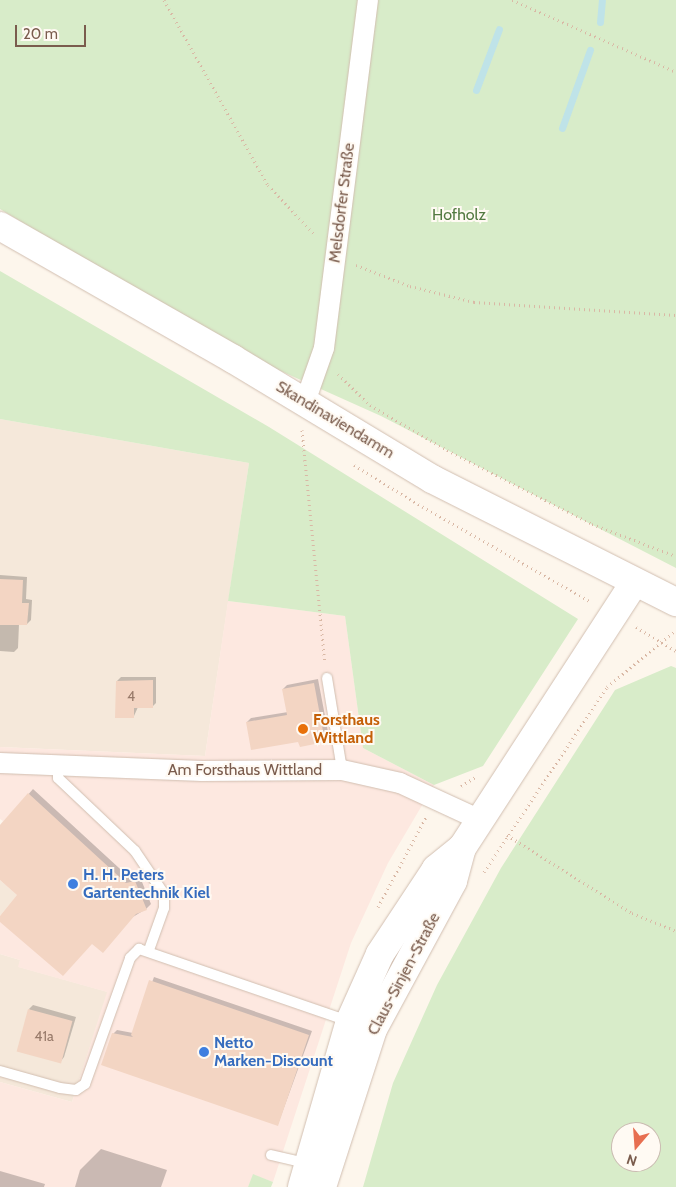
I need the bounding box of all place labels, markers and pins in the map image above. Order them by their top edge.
place label: Forsthaus Wittland [313,710,380,748]
marker: Forsthaus Wittland [297,723,309,735]
place label: H. H. Peters Gartentechnik Kiel [83,865,210,903]
marker: H. H. Peters Gartentechnik Kiel [67,878,79,890]
place label: Netto Marken-Discount [214,1033,333,1071]
marker: Netto Marken-Discount [198,1046,210,1058]

